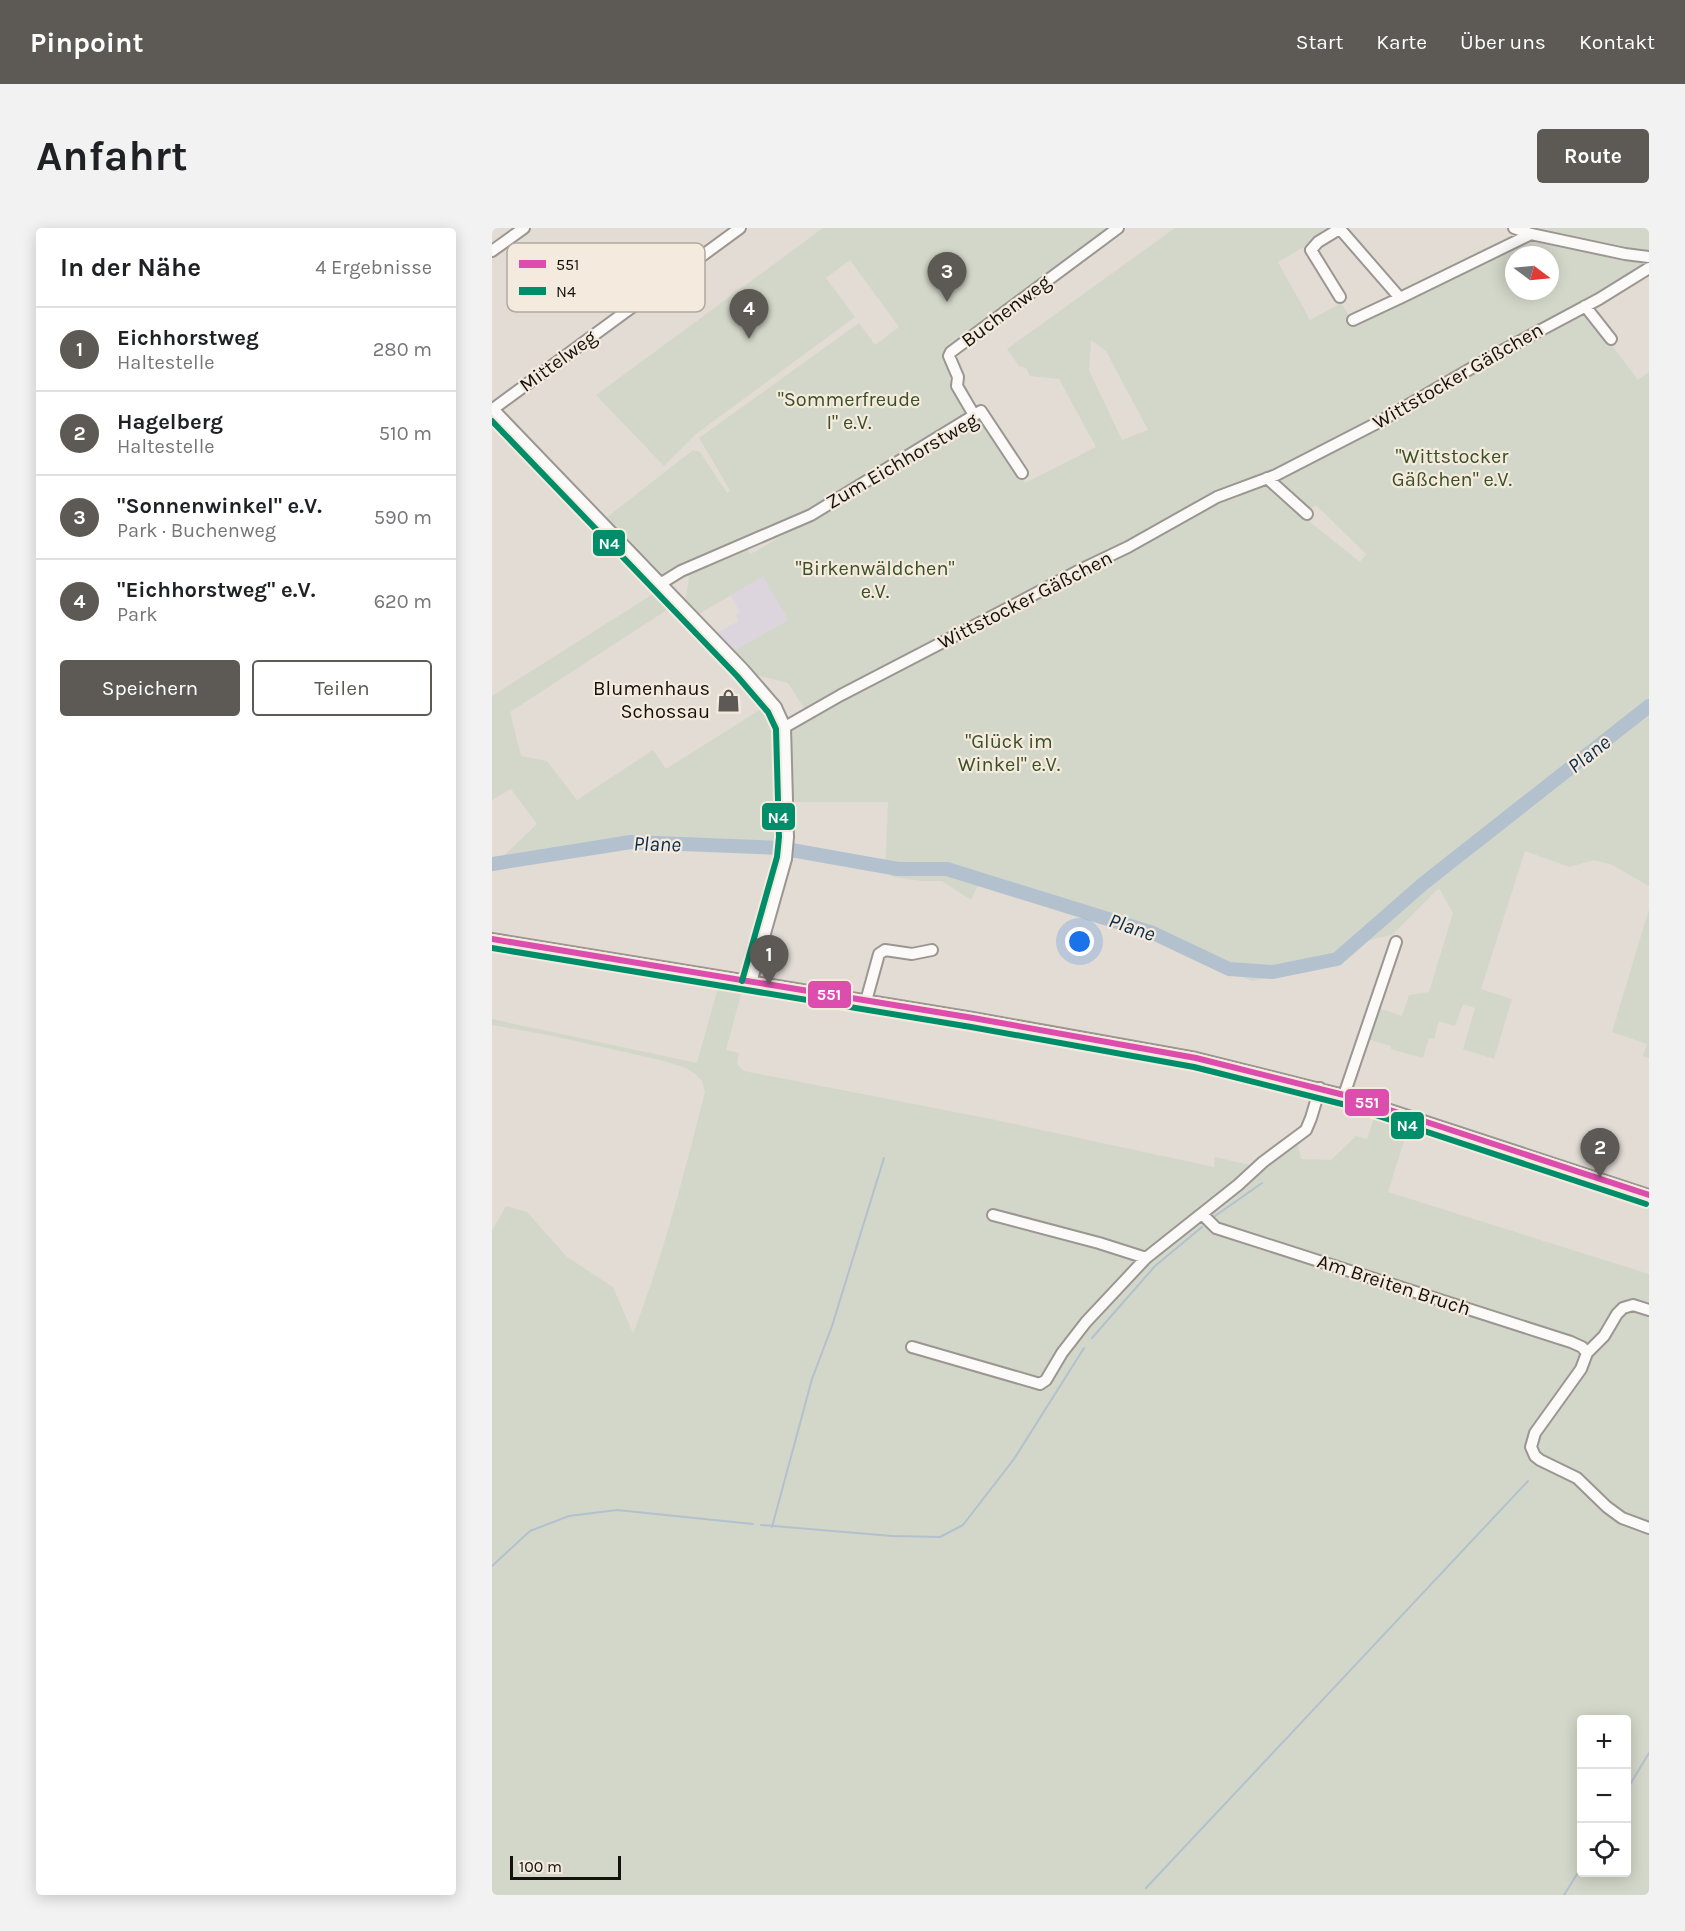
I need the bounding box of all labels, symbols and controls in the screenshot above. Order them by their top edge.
text: Pinpoint [30,26,143,59]
text: Start [1296,30,1343,54]
text: Karte [1376,30,1427,54]
text: Über uns [1460,30,1546,54]
text: Kontakt [1579,30,1655,54]
button: Route [1537,129,1649,183]
text: Anfahrt [36,131,188,181]
legend [507,243,705,312]
north arrow [1505,246,1559,300]
text: In der Nähe [60,252,201,283]
pin: 3 [928,253,966,302]
text: 551 [556,255,579,274]
text: 4 Ergebnisse [315,256,432,279]
street label: Buchenweg [957,270,1055,352]
text: N4 [556,282,576,301]
pin: 4 [730,290,768,339]
street label: Wittstocker Gäßchen [1369,318,1547,434]
text: Eichhorstweg [117,325,259,351]
street label: Mittelweg [515,325,601,397]
text: 1 [76,338,83,361]
text: 280 m [373,338,432,361]
text: Haltestelle [117,351,215,374]
park label: "Sommerfreude I" e.V. [778,388,920,434]
street label: Zum Eichhorstweg [822,408,982,514]
text: Hagelberg [117,409,223,435]
text: 2 [73,422,86,445]
text: 510 m [379,422,432,445]
text: Haltestelle [117,435,215,458]
park label: "Wittstocker Gäßchen" e.V. [1392,445,1512,491]
text: "Sonnenwinkel" e.V. [117,493,322,519]
text: 3 [73,506,86,529]
text: 590 m [374,506,432,529]
text: Park · Buchenweg [117,519,276,542]
line badge: N4 [592,529,626,557]
text: N4 [599,534,620,553]
street label: Wittstocker Gäßchen [934,546,1116,654]
park label: "Birkenwäldchen" e.V. [795,557,955,603]
text: "Eichhorstweg" e.V. [117,577,315,603]
text: 4 [74,590,85,613]
text: 620 m [374,590,432,613]
text: Park [117,603,158,626]
button: Speichern [60,660,240,716]
button: Teilen [252,660,432,716]
place label: Blumenhaus Schossau [593,677,710,723]
shop icon: Blumenhaus Schossau [715,687,741,713]
park label: "Glück im Winkel" e.V. [958,730,1060,776]
water label: Plane [1563,730,1615,778]
line badge: N4 [761,802,796,831]
text: N4 [768,808,789,827]
water label: Plane [633,832,681,856]
water label: Plane [1106,908,1159,946]
your location [1065,927,1094,956]
pin: 1 [750,936,788,985]
line badge: 551 [807,980,852,1009]
text: 551 [817,985,841,1004]
line badge: 551 [1344,1088,1390,1117]
text: 551 [1355,1093,1379,1112]
line badge: N4 [1390,1111,1425,1140]
text: N4 [1397,1116,1418,1135]
pin: 2 [1580,1128,1620,1178]
street label: Am Breiten Bruch [1315,1249,1473,1321]
map controls [1577,1715,1631,1877]
button: + [1577,1715,1631,1769]
button: − [1577,1769,1631,1823]
button: locate [1577,1823,1631,1877]
scale bar [510,1853,621,1880]
text: 100 m [519,1857,562,1876]

